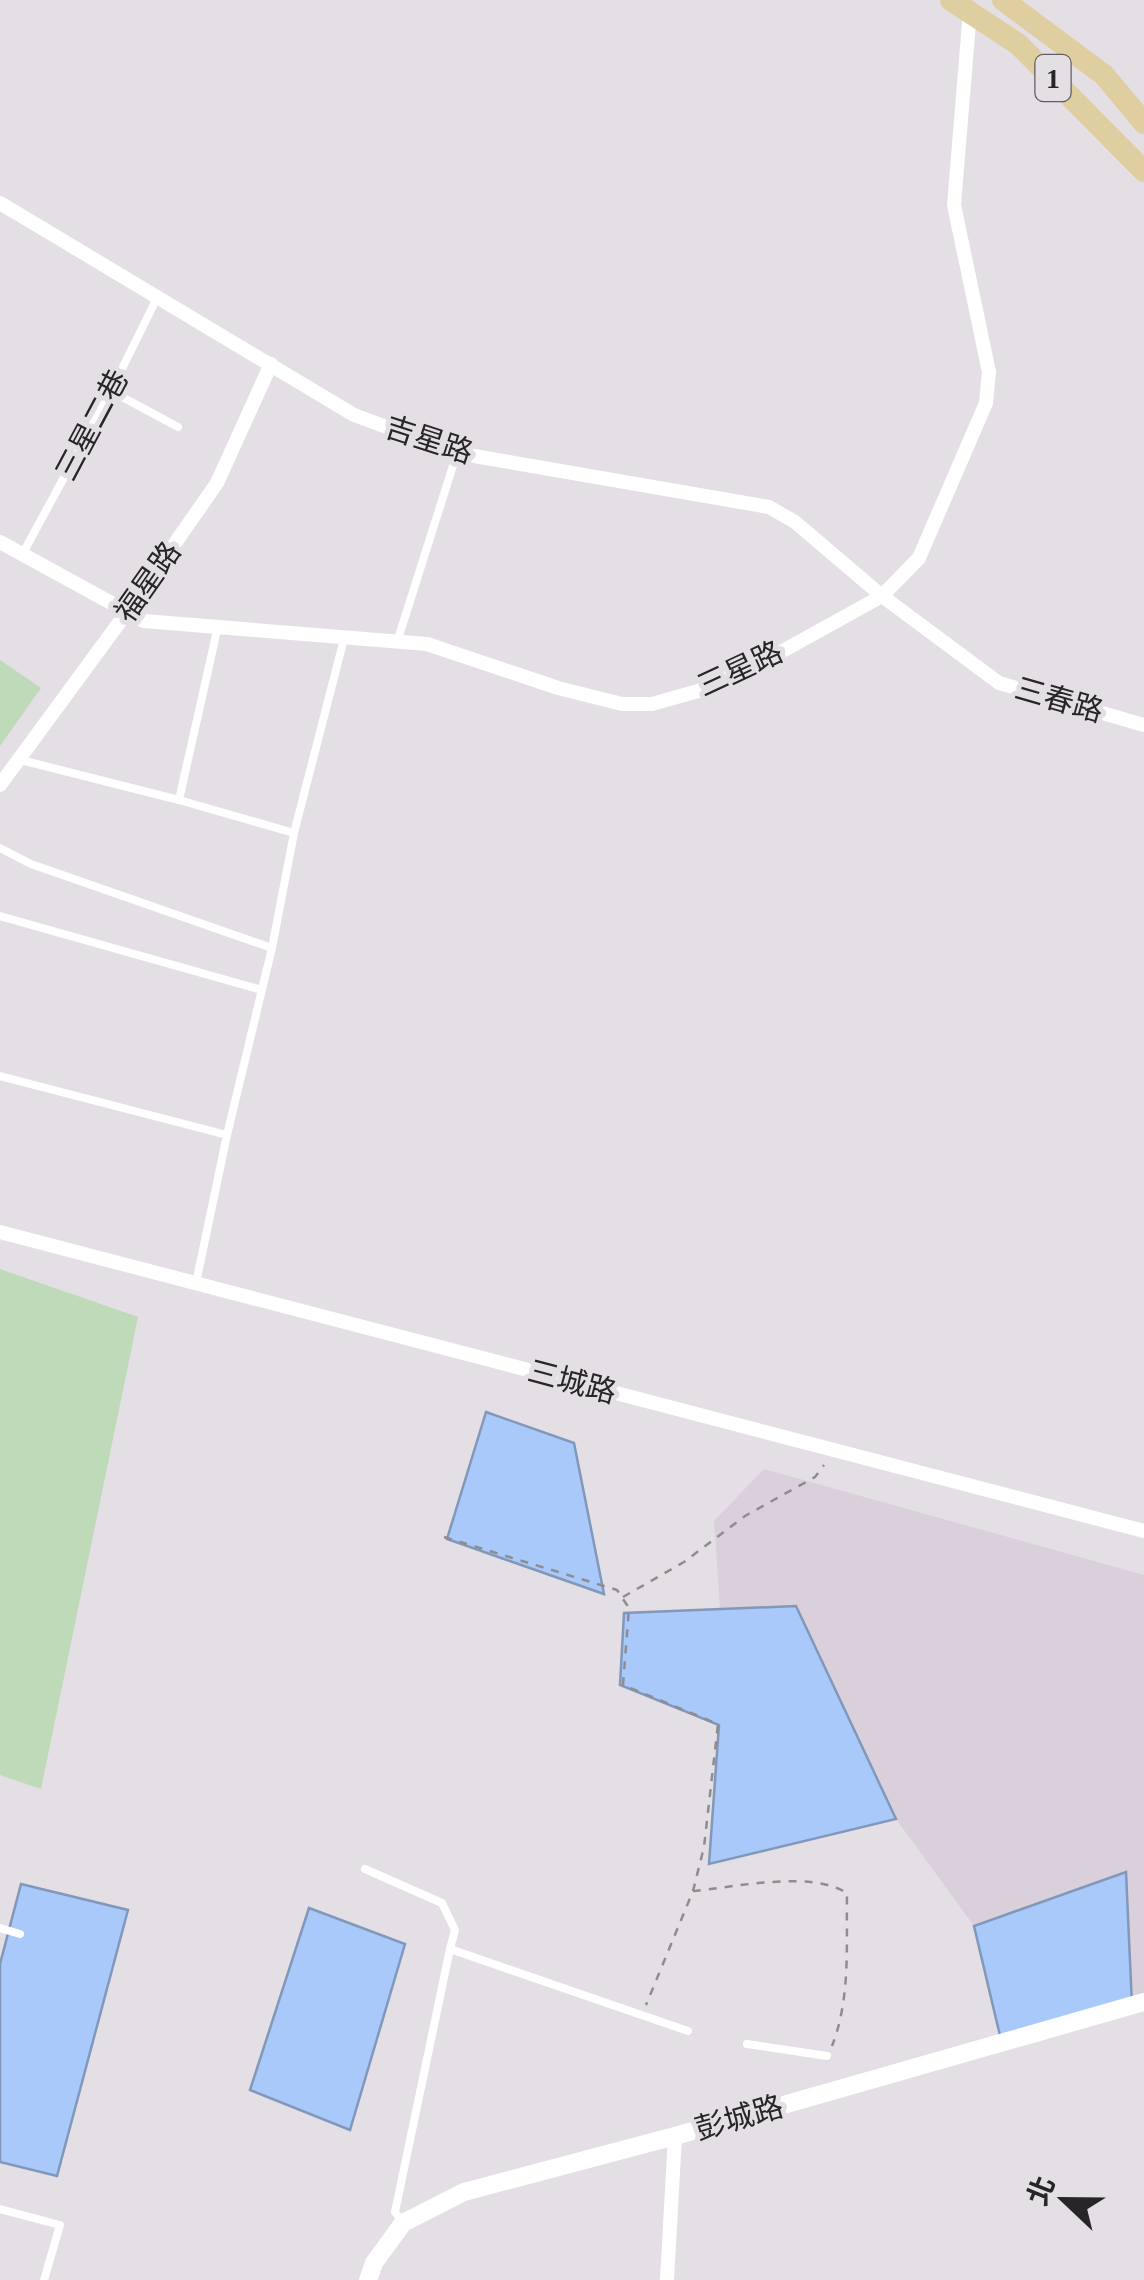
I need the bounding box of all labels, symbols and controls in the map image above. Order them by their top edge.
road number: 1 [1036,55,1070,101]
street label: 三星二巷 [49,364,134,485]
street label: 吉星路 [381,410,477,469]
street label: 福星路 [108,535,187,628]
street label: 三星路 [692,635,788,703]
street label: 三春路 [1011,671,1107,728]
street label: 三城路 [524,1354,620,1409]
street label: 彭城路 [691,2089,787,2146]
north arrow [1014,2150,1114,2250]
text: 北 [1022,2172,1061,2210]

